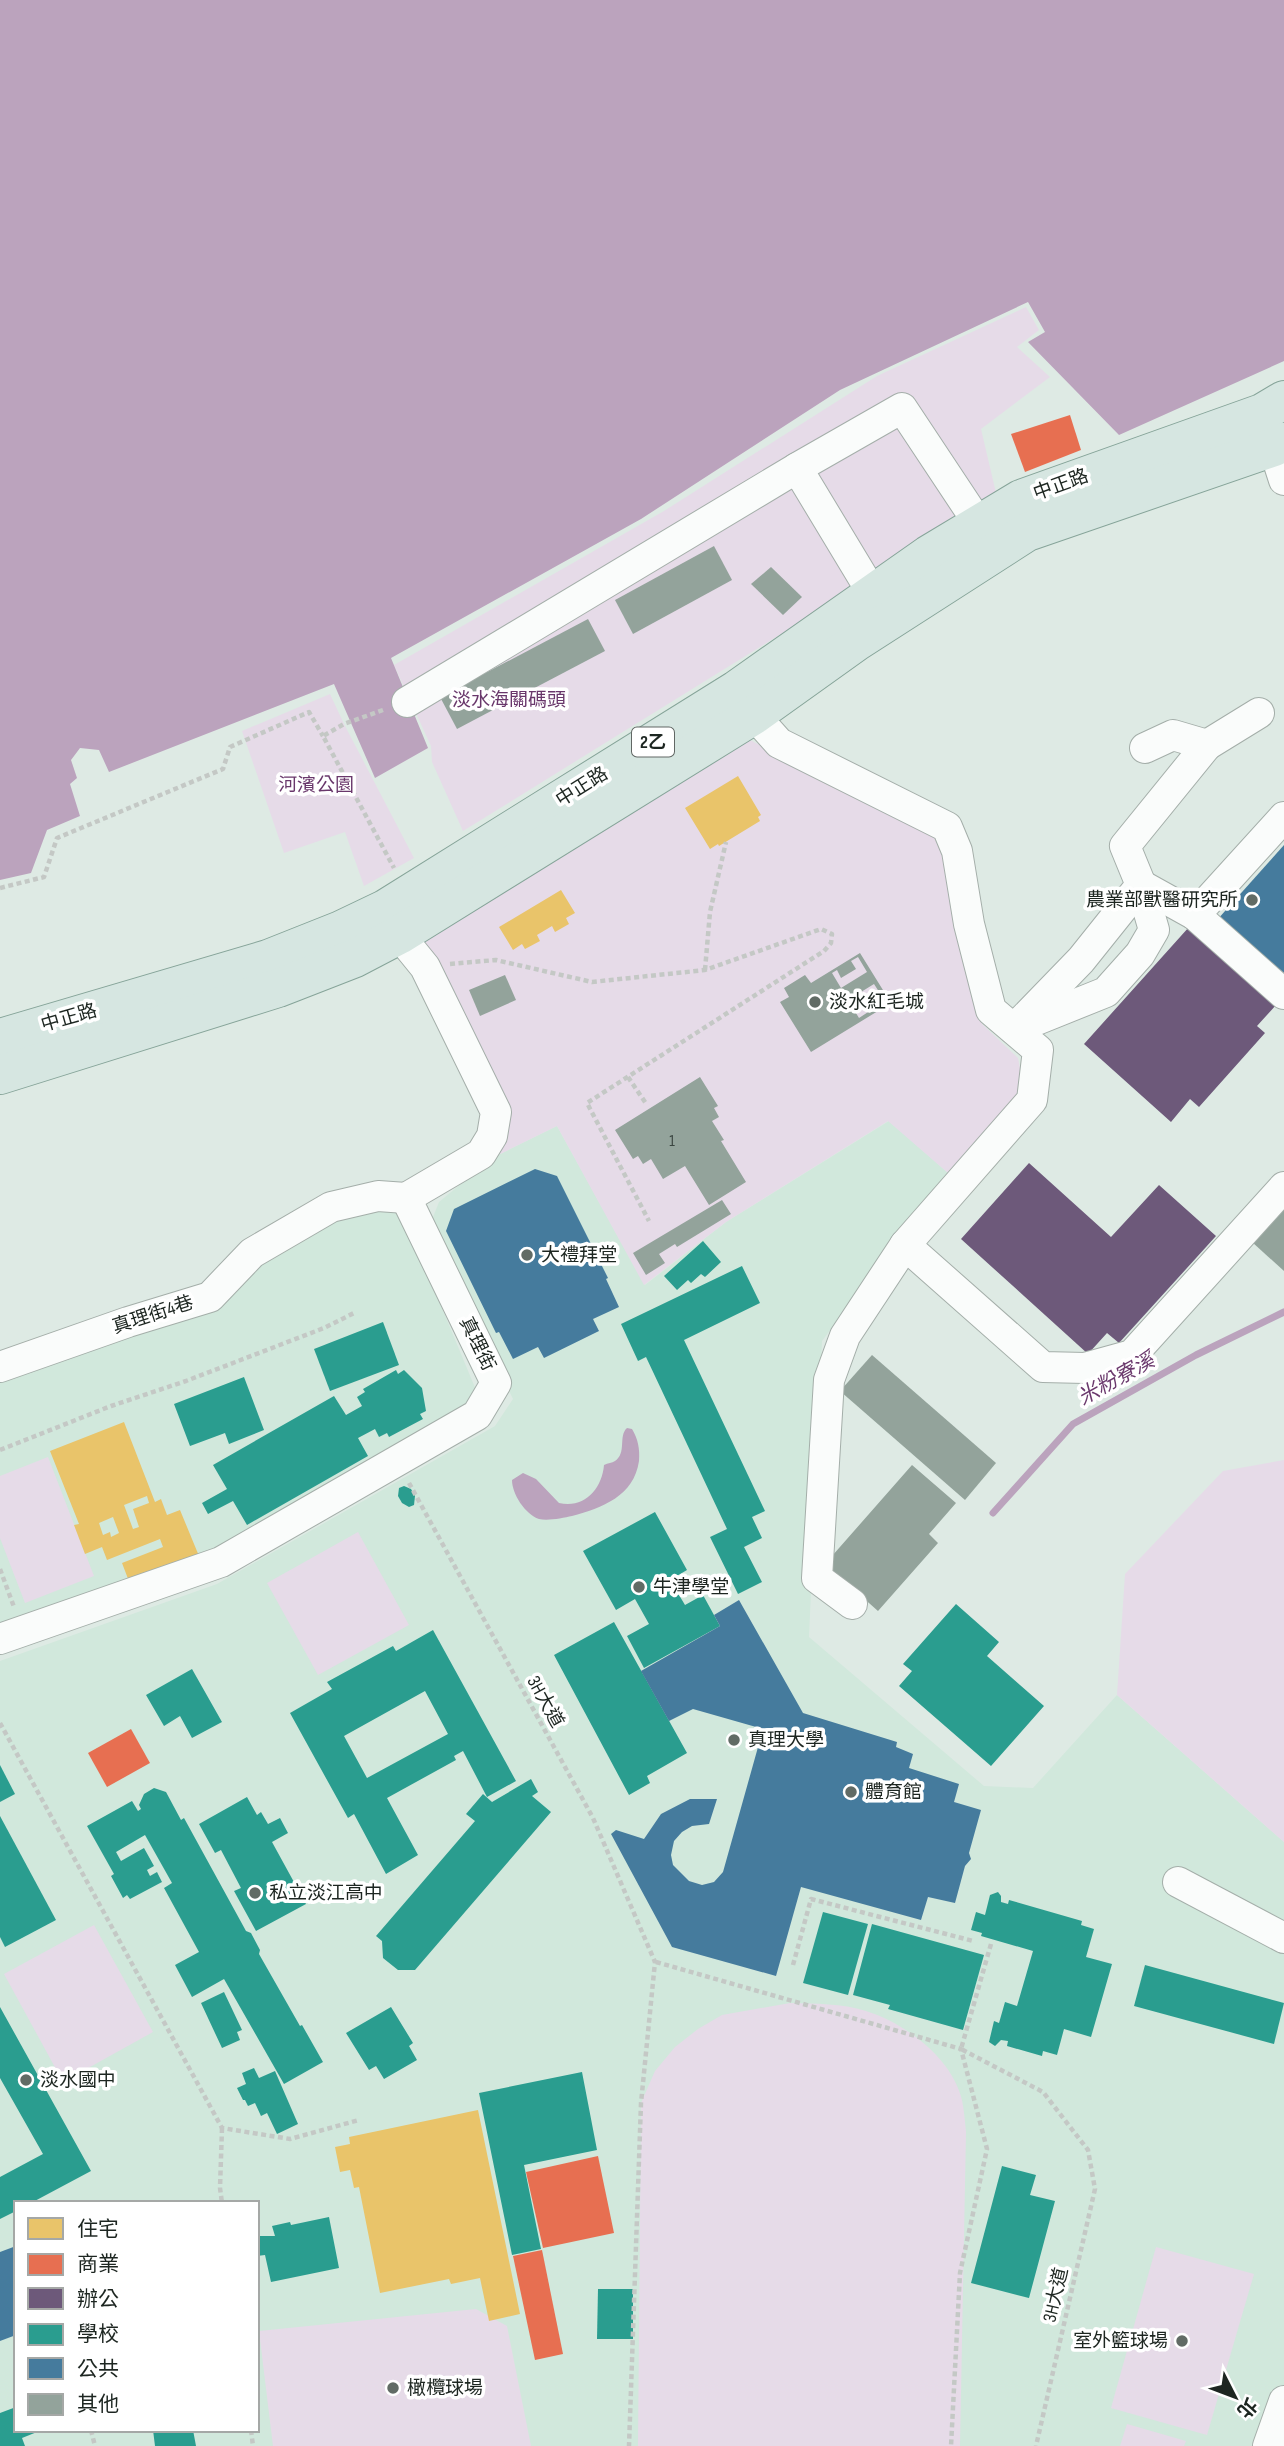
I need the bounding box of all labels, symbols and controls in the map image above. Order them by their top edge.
street label: 中正路 [1030,464,1092,506]
park label: 淡水海關碼頭 [452,689,566,712]
road number: 2乙 [632,728,674,756]
street label: 中正路 [552,762,612,812]
park label: 河濱公園 [278,774,354,797]
place label: 農業部獸醫研究所 [1086,889,1238,912]
marker: 農業部獸醫研究所 [1244,892,1260,908]
place label: 淡水紅毛城 [829,991,924,1014]
marker: 淡水紅毛城 [807,994,823,1010]
street label: 中正路 [38,999,100,1037]
house number: 1 [669,1132,675,1151]
place label: 大禮拜堂 [541,1244,617,1267]
marker: 大禮拜堂 [519,1247,535,1263]
street label: 真理街4巷 [110,1291,196,1339]
street label: 真理街 [454,1313,500,1375]
water label: 米粉寮溪 [1073,1346,1161,1410]
place label: 牛津學堂 [653,1576,729,1599]
marker: 牛津學堂 [631,1579,647,1595]
street label: 3H大道 [521,1672,569,1732]
place label: 真理大學 [748,1729,824,1752]
marker: 真理大學 [726,1732,742,1748]
place label: 體育館 [865,1781,922,1804]
marker: 體育館 [843,1784,859,1800]
place label: 私立淡江高中 [269,1882,383,1905]
marker: 私立淡江高中 [247,1885,263,1901]
place label: 淡水國中 [40,2069,116,2092]
marker: 淡水國中 [18,2072,34,2088]
legend [14,2201,259,2432]
text: 住宅 [77,2217,119,2242]
text: 商業 [77,2252,119,2277]
street label: 3H大道 [1039,2265,1073,2325]
text: 辦公 [77,2287,119,2312]
text: 學校 [77,2322,119,2347]
place label: 室外籃球場 [1073,2330,1168,2353]
marker: 室外籃球場 [1174,2333,1190,2349]
text: 公共 [77,2357,119,2382]
north arrow [1200,2362,1270,2432]
place label: 橄欖球場 [407,2377,483,2400]
marker: 橄欖球場 [385,2380,401,2396]
text: 其他 [77,2392,119,2417]
text: 北 [1232,2393,1261,2422]

